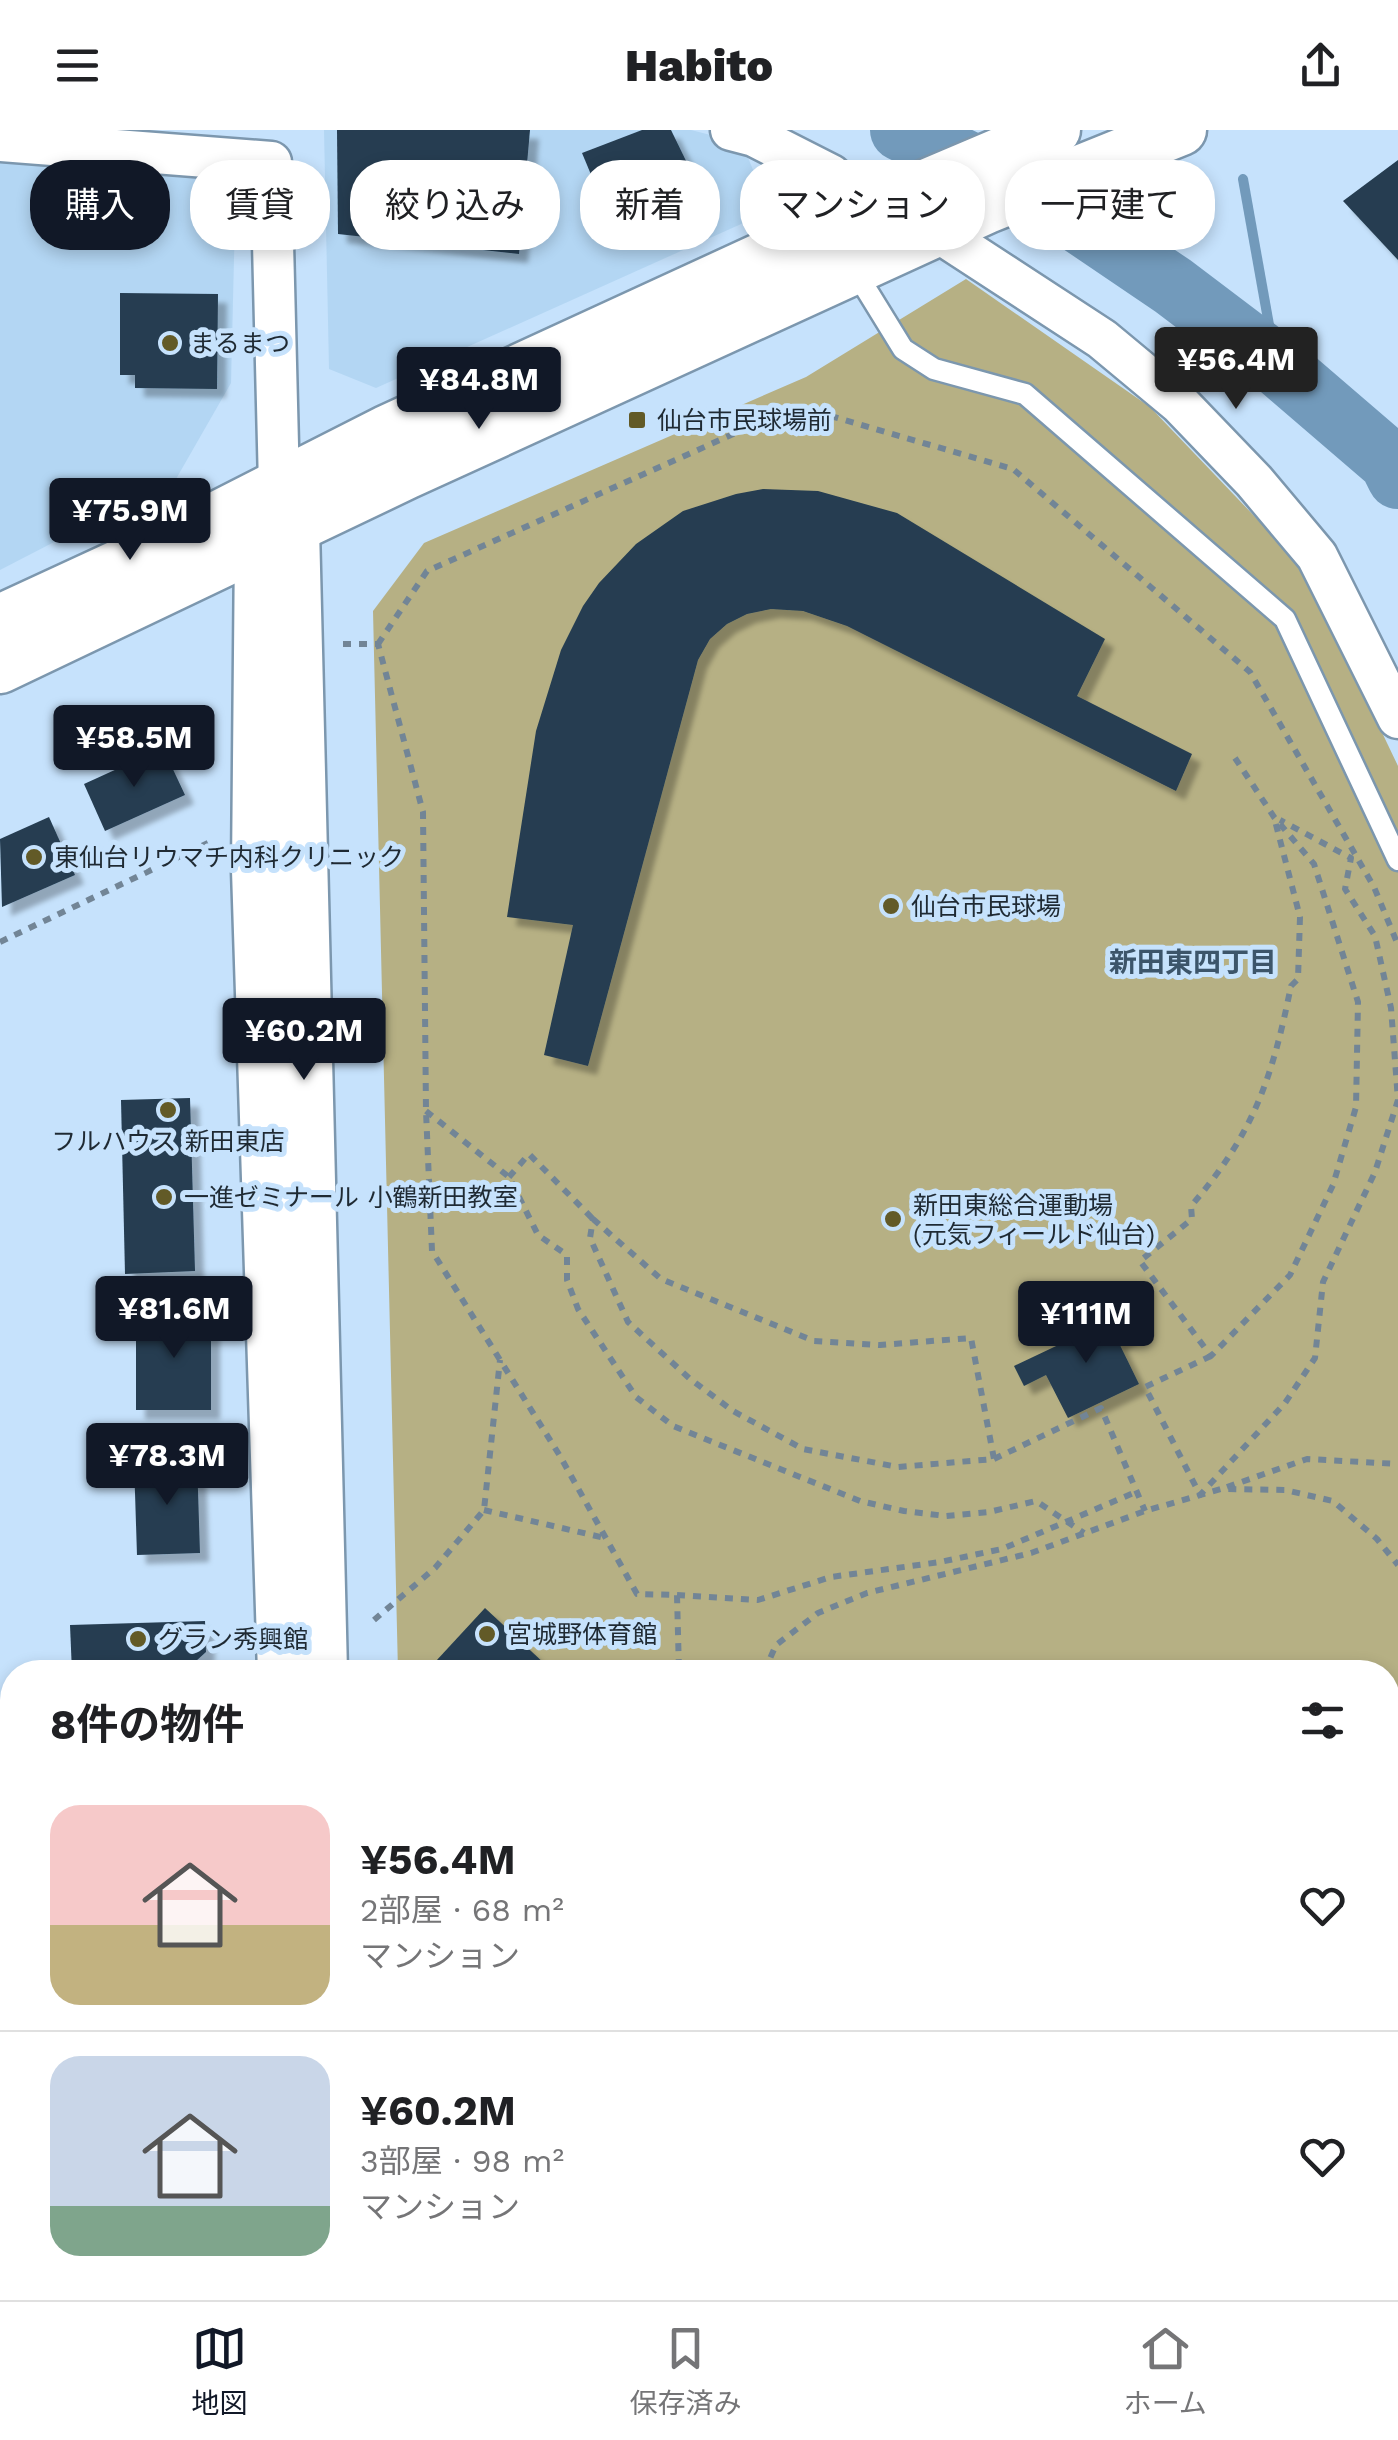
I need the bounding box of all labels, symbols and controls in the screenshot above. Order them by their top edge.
icon: menu [50,38,105,93]
icon: share [1293,38,1348,93]
text: Habito [625,39,773,92]
chip: 購入 [30,160,170,250]
chip: 賃貸 [190,160,330,250]
chip: 絞り込み [350,160,560,250]
chip: 新着 [580,160,720,250]
chip: マンション [740,160,985,250]
chip: 一戸建て [1005,160,1215,250]
pin: ¥56.4M [1155,327,1317,412]
place label: まるまつ [190,329,290,358]
marker: まるまつ [159,332,181,354]
text: ¥56.4M [1177,340,1295,378]
pin: ¥84.8M [398,347,560,432]
text: ¥84.8M [419,360,539,398]
place label: 仙台市民球場前 [657,406,832,435]
marker: 仙台市民球場前 [626,409,648,431]
pin: ¥75.9M [49,478,211,563]
text: ¥75.9M [71,491,189,529]
pin: ¥58.5M [53,705,215,790]
text: ¥58.5M [75,718,193,756]
place label: 東仙台リウマチ内科クリニック [54,843,404,872]
marker: 東仙台リウマチ内科クリニック [23,846,45,868]
place label: 仙台市民球場 [911,892,1061,921]
marker: 仙台市民球場 [880,895,902,917]
district label: 新田東四丁目 [1109,946,1277,979]
pin: ¥60.2M [223,998,385,1083]
text: ¥60.2M [245,1011,363,1049]
marker: フルハウス 新田東店 [157,1099,179,1121]
place label: フルハウス 新田東店 [51,1127,285,1156]
place label: 一進ゼミナール 小鶴新田教室 [184,1183,518,1212]
marker: 一進ゼミナール 小鶴新田教室 [153,1186,175,1208]
place label: 新田東総合運動場 (元気フィールド仙台) [913,1191,1155,1249]
marker: 新田東総合運動場 (元気フィールド仙台) [882,1208,904,1230]
pin: ¥81.6M [93,1276,255,1361]
pin: ¥111M [1016,1281,1156,1366]
text: ¥81.6M [117,1289,231,1327]
text: ¥111M [1040,1294,1132,1332]
pin: ¥78.3M [86,1423,248,1508]
text: ¥78.3M [108,1436,226,1474]
place label: 宮城野体育館 [507,1620,657,1649]
marker: 宮城野体育館 [476,1623,498,1645]
place label: グラン秀興館 [158,1625,308,1654]
marker: グラン秀興館 [127,1628,149,1650]
icon: filters [1295,1693,1350,1748]
text: 8件の物件 [50,1700,244,1749]
text: ¥56.4M [360,1835,516,1884]
icon: home [130,1845,250,1965]
icon: heart [1295,1878,1350,1933]
text: 2部屋 · 68 m² [360,1891,564,1929]
text: マンション [360,1937,520,1975]
text: ¥60.2M [360,2086,516,2135]
icon: home [130,2096,250,2216]
icon: heart [1295,2129,1350,2184]
text: 3部屋 · 98 m² [360,2142,564,2180]
text: マンション [360,2188,520,2226]
tab: 地図 [191,2321,247,2421]
tab: 保存済み [629,2321,741,2421]
tab: ホーム [1124,2321,1207,2421]

